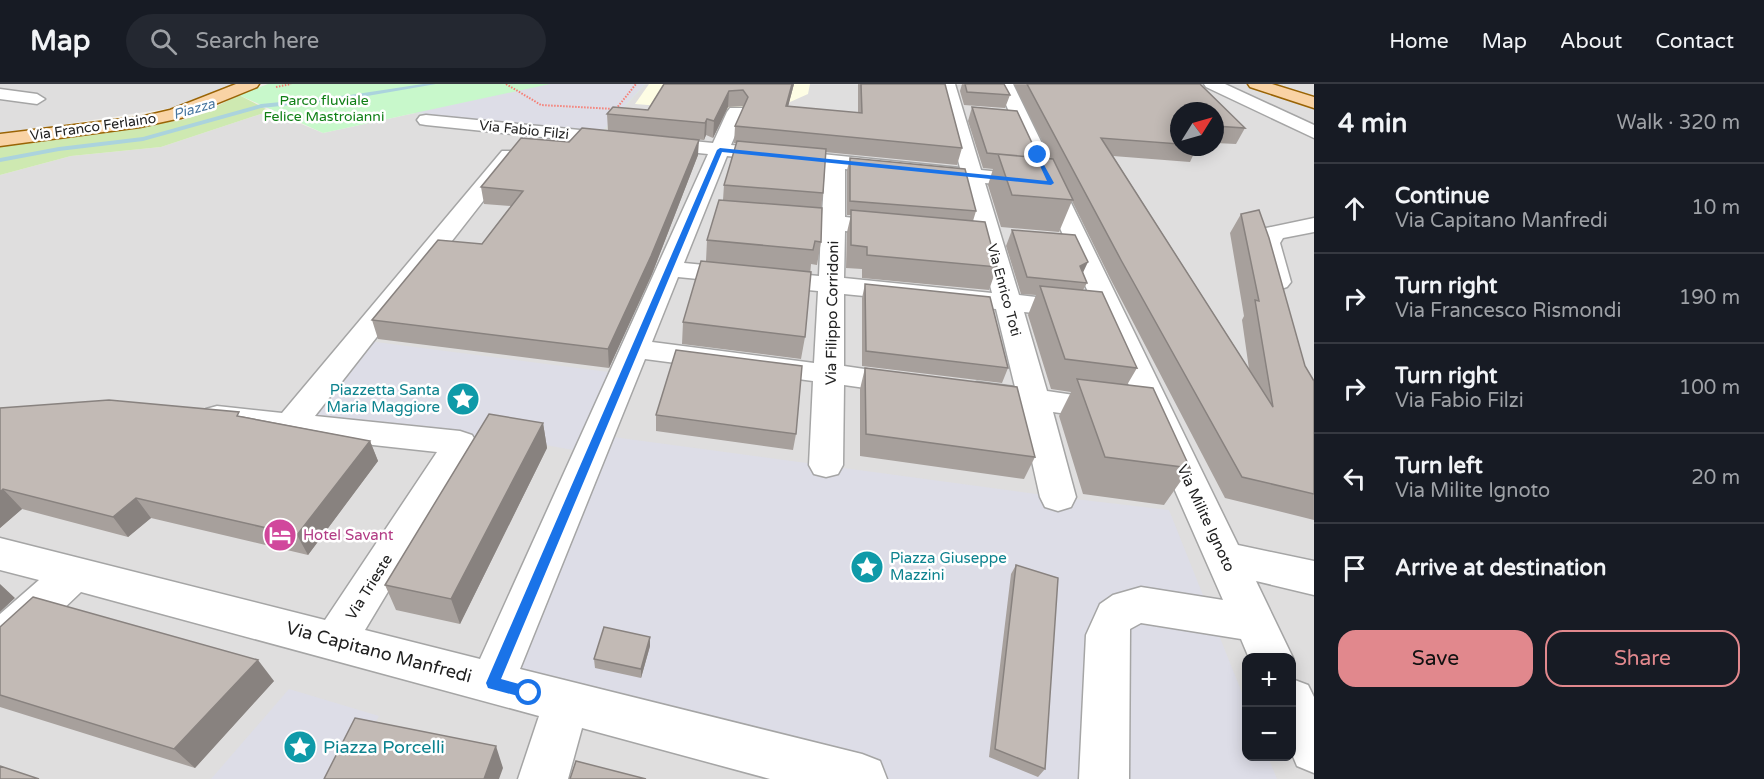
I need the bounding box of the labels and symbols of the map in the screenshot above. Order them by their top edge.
park label: Parco fluviale Felice Mastroianni [264,92,384,125]
water label: Piazza [171,95,218,123]
north arrow [1170,102,1224,156]
street label: Via Franco Ferlaino [29,110,157,144]
street label: Via Fabio Filzi [478,117,570,143]
route end [1024,141,1050,167]
street label: Via Filippo Corridoni [822,241,842,385]
street label: Via Enrico Toti [983,242,1025,338]
place label: Piazzetta Santa Maria Maggiore [327,381,440,416]
place icon: Piazzetta Santa Maria Maggiore [445,381,481,417]
street label: Via Milite Ignoto [1173,461,1239,575]
hotel icon: Hotel Savant [262,517,298,553]
place label: Hotel Savant [303,526,394,544]
place icon: Piazza Giuseppe Mazzini [849,549,885,585]
place label: Piazza Giuseppe Mazzini [890,549,1007,584]
street label: Via Trieste [342,551,396,623]
street label: Via Capitano Manfredi [284,617,474,687]
route start [515,679,541,705]
place icon: Piazza Porcelli [282,729,318,765]
place label: Piazza Porcelli [323,736,445,758]

